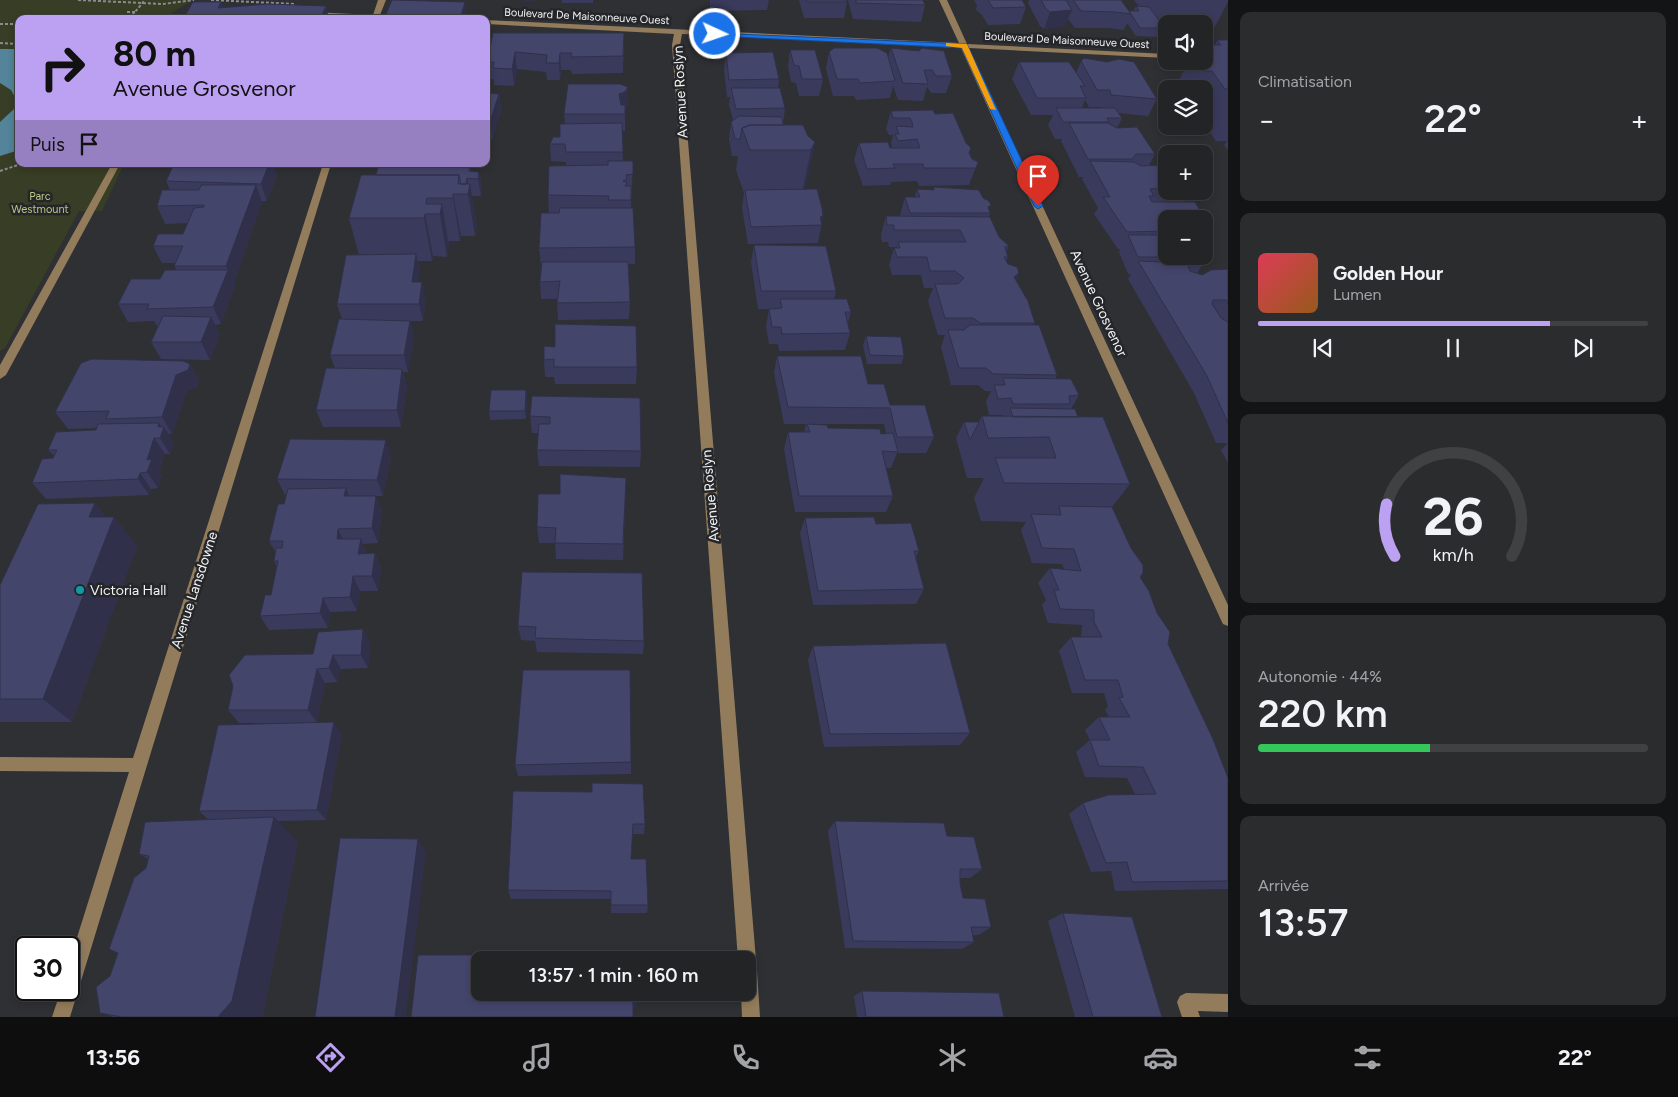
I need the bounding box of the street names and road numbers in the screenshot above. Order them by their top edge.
street label: Boulevard De Maisonneuve Ouest [504,6,670,27]
street label: Boulevard De Maisonneuve Ouest [984,30,1150,51]
street label: Avenue Roslyn [670,45,691,139]
street label: Avenue Grosvenor [1066,247,1131,360]
street label: Avenue Roslyn [698,449,723,543]
street label: Avenue Lansdowne [168,529,222,651]

